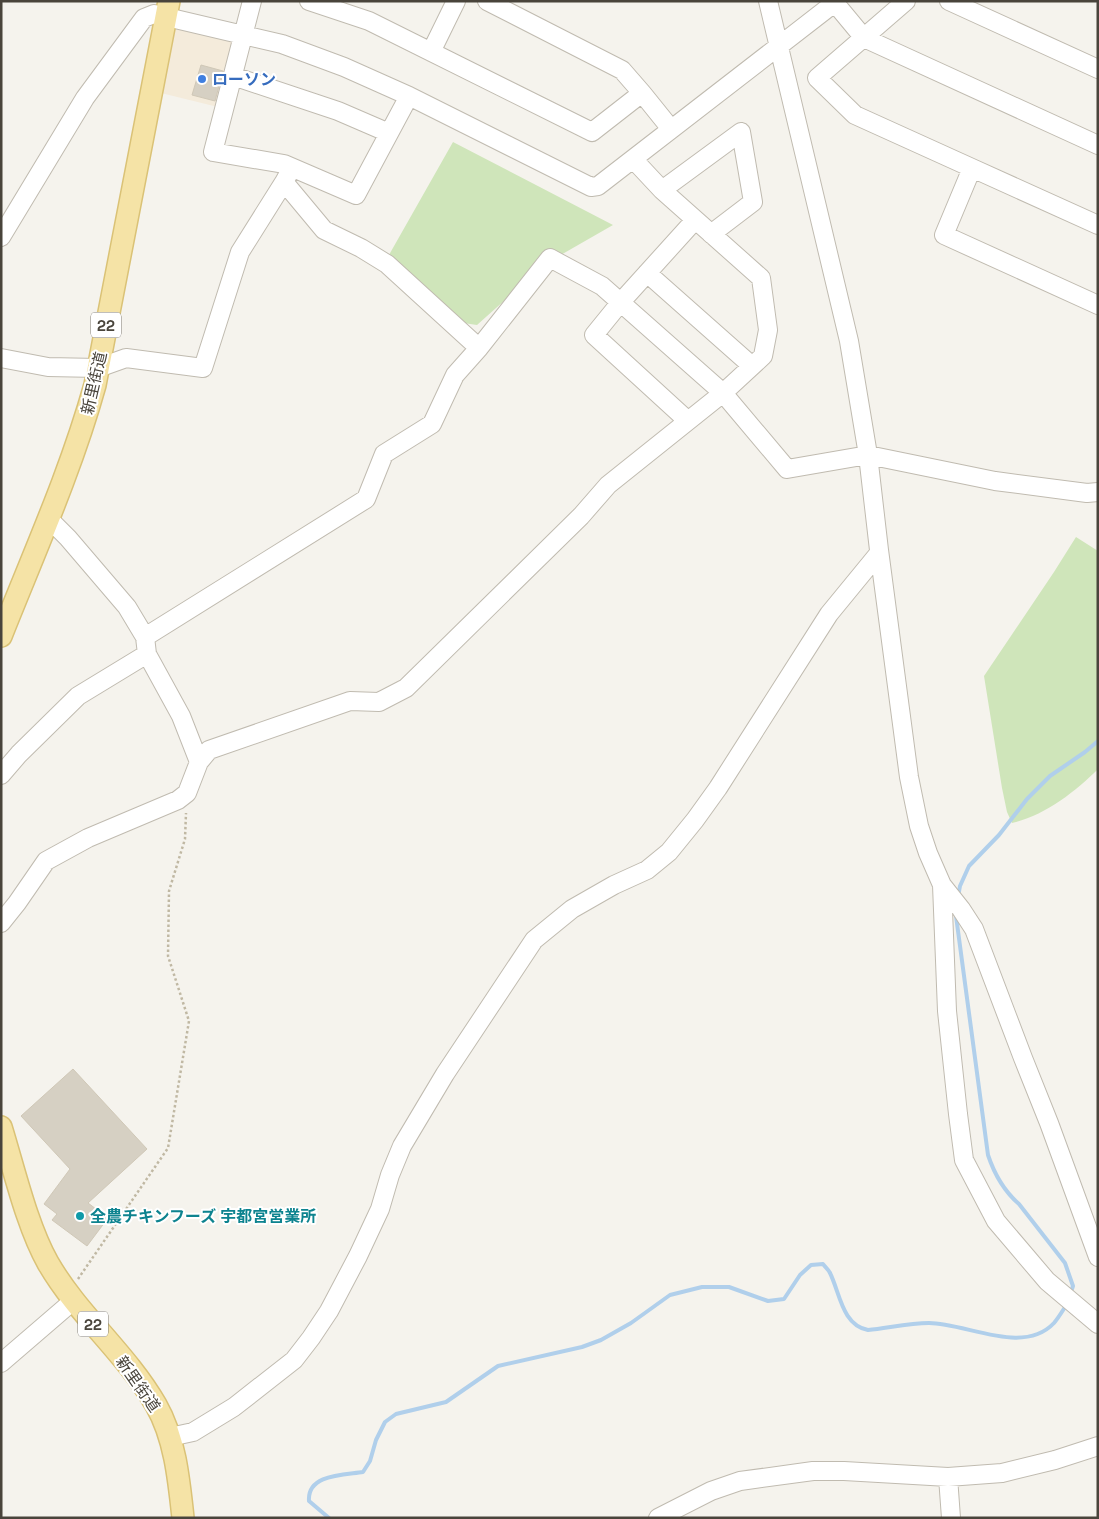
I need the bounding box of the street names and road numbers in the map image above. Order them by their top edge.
road number: 22 [91,312,121,338]
street label: 新里街道 [77,349,111,417]
road number: 22 [78,1312,108,1336]
street label: 新里街道 [111,1352,165,1416]

